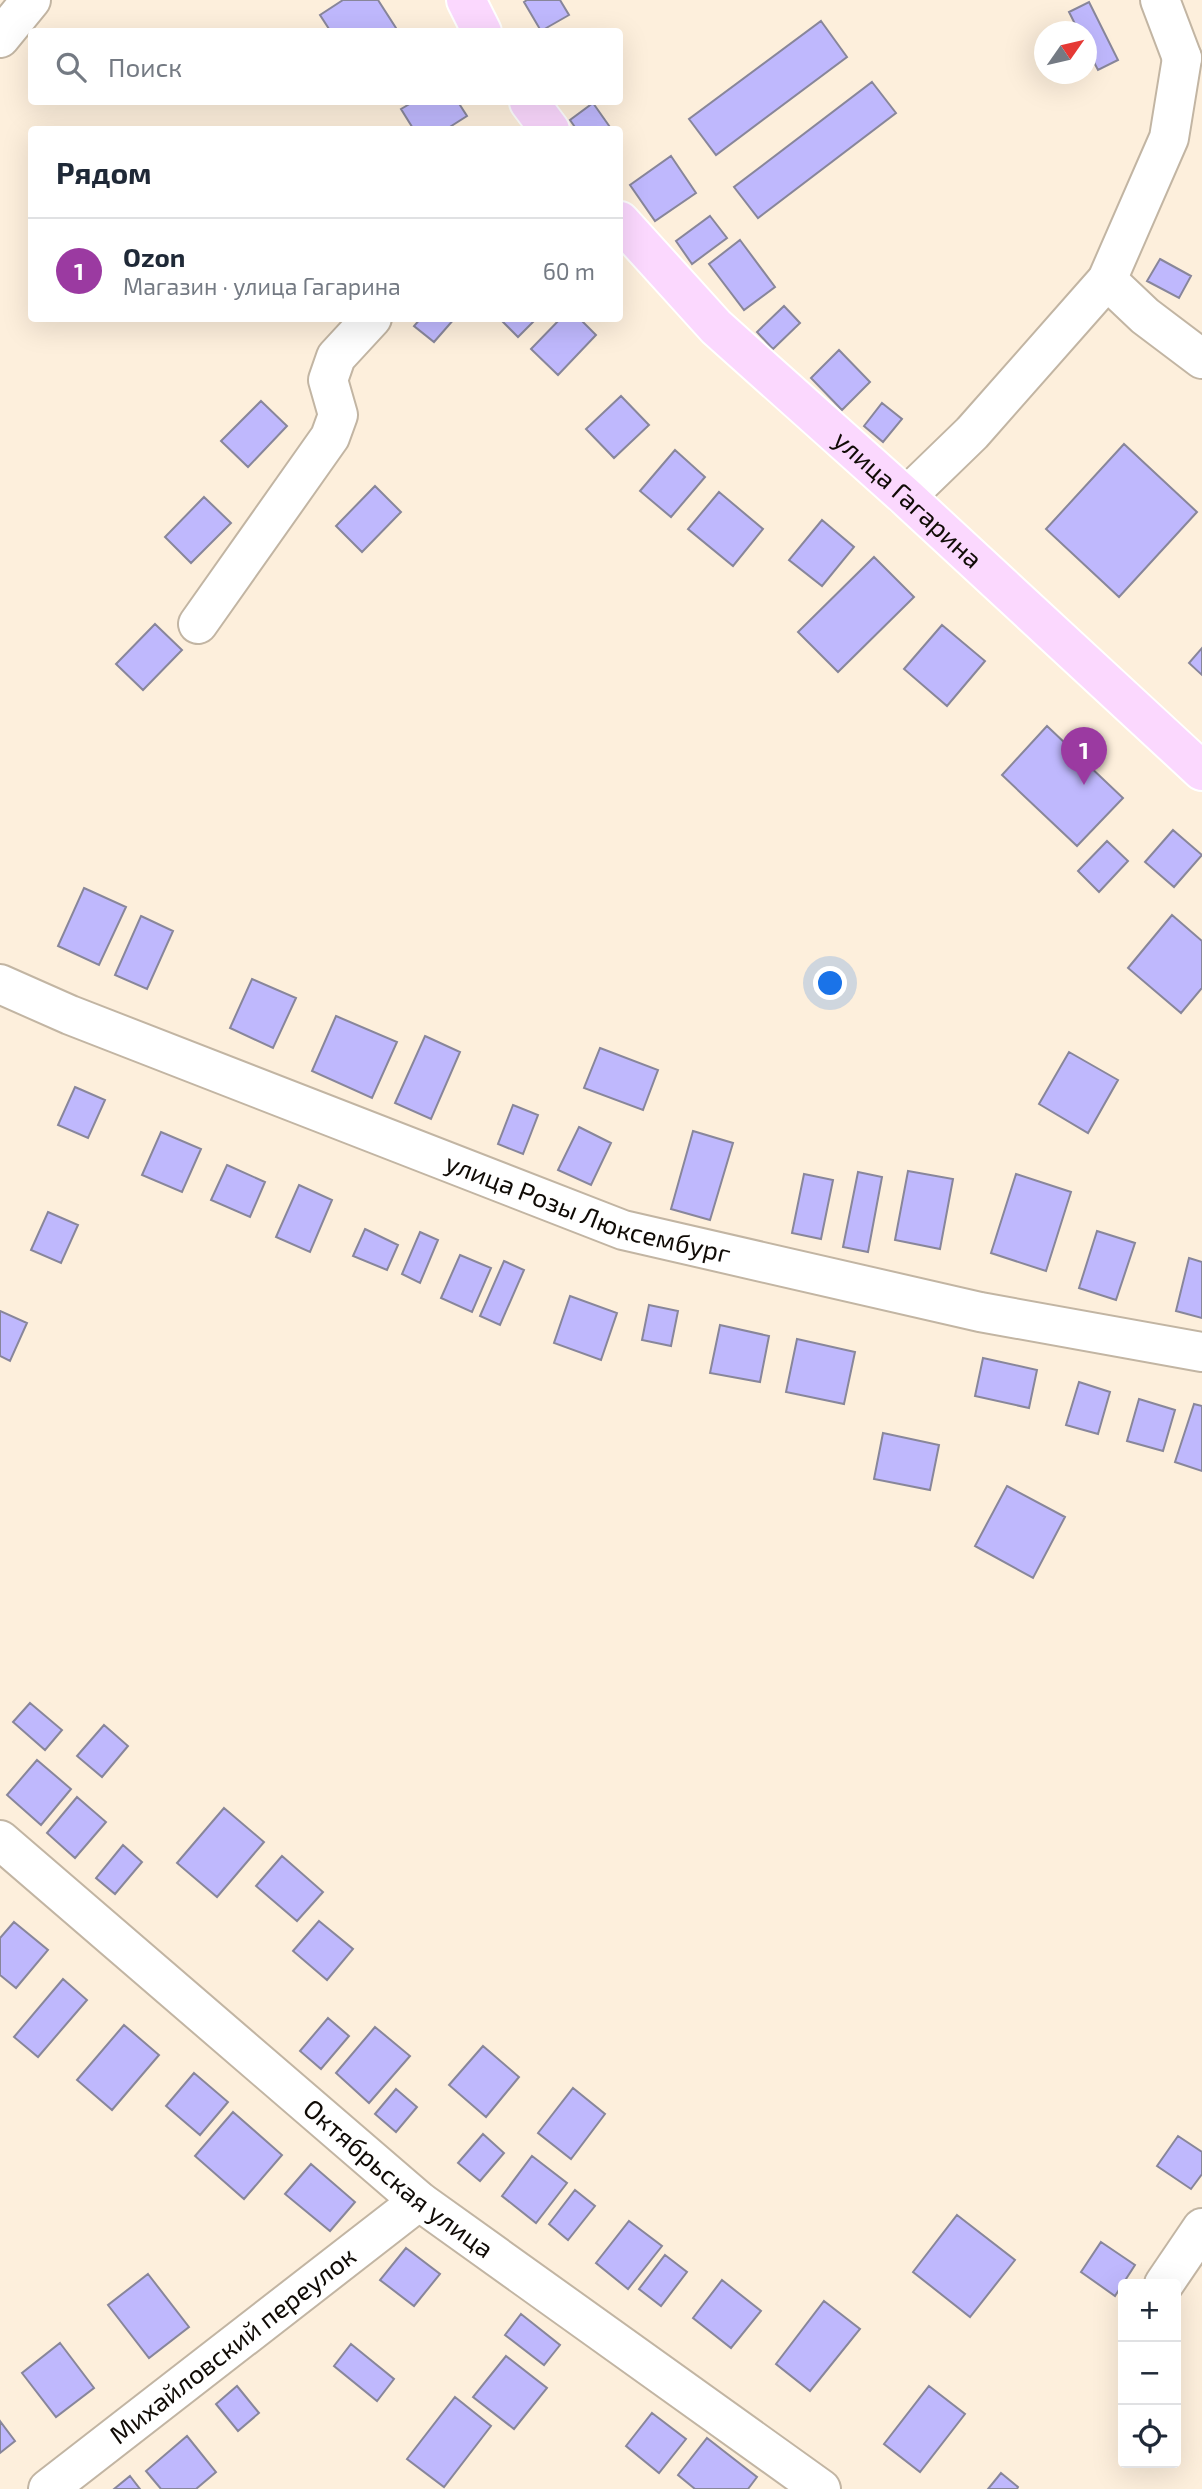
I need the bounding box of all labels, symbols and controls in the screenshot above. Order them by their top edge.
north arrow [1034,21,1097,84]
search box [28,28,623,105]
icon: search [52,48,90,86]
text: Поиск [108,51,182,82]
text: Рядом [56,154,152,190]
text: Ozon [123,241,185,272]
text: 1 [74,257,84,285]
text: 60 m [543,257,595,285]
text: Магазин · улица Гагарина [123,272,401,300]
street label: улица Гагарина [828,423,989,574]
pin: 1 [1061,727,1107,785]
your location [813,966,847,1000]
street label: улица Розы Люксембург [441,1145,734,1268]
street label: Октябрьская улица [298,2092,500,2263]
street label: Михайловский переулок [103,2239,361,2449]
map controls [1118,2279,1181,2468]
button: + [1118,2279,1181,2342]
button: − [1118,2342,1181,2405]
button: locate [1118,2405,1181,2468]

